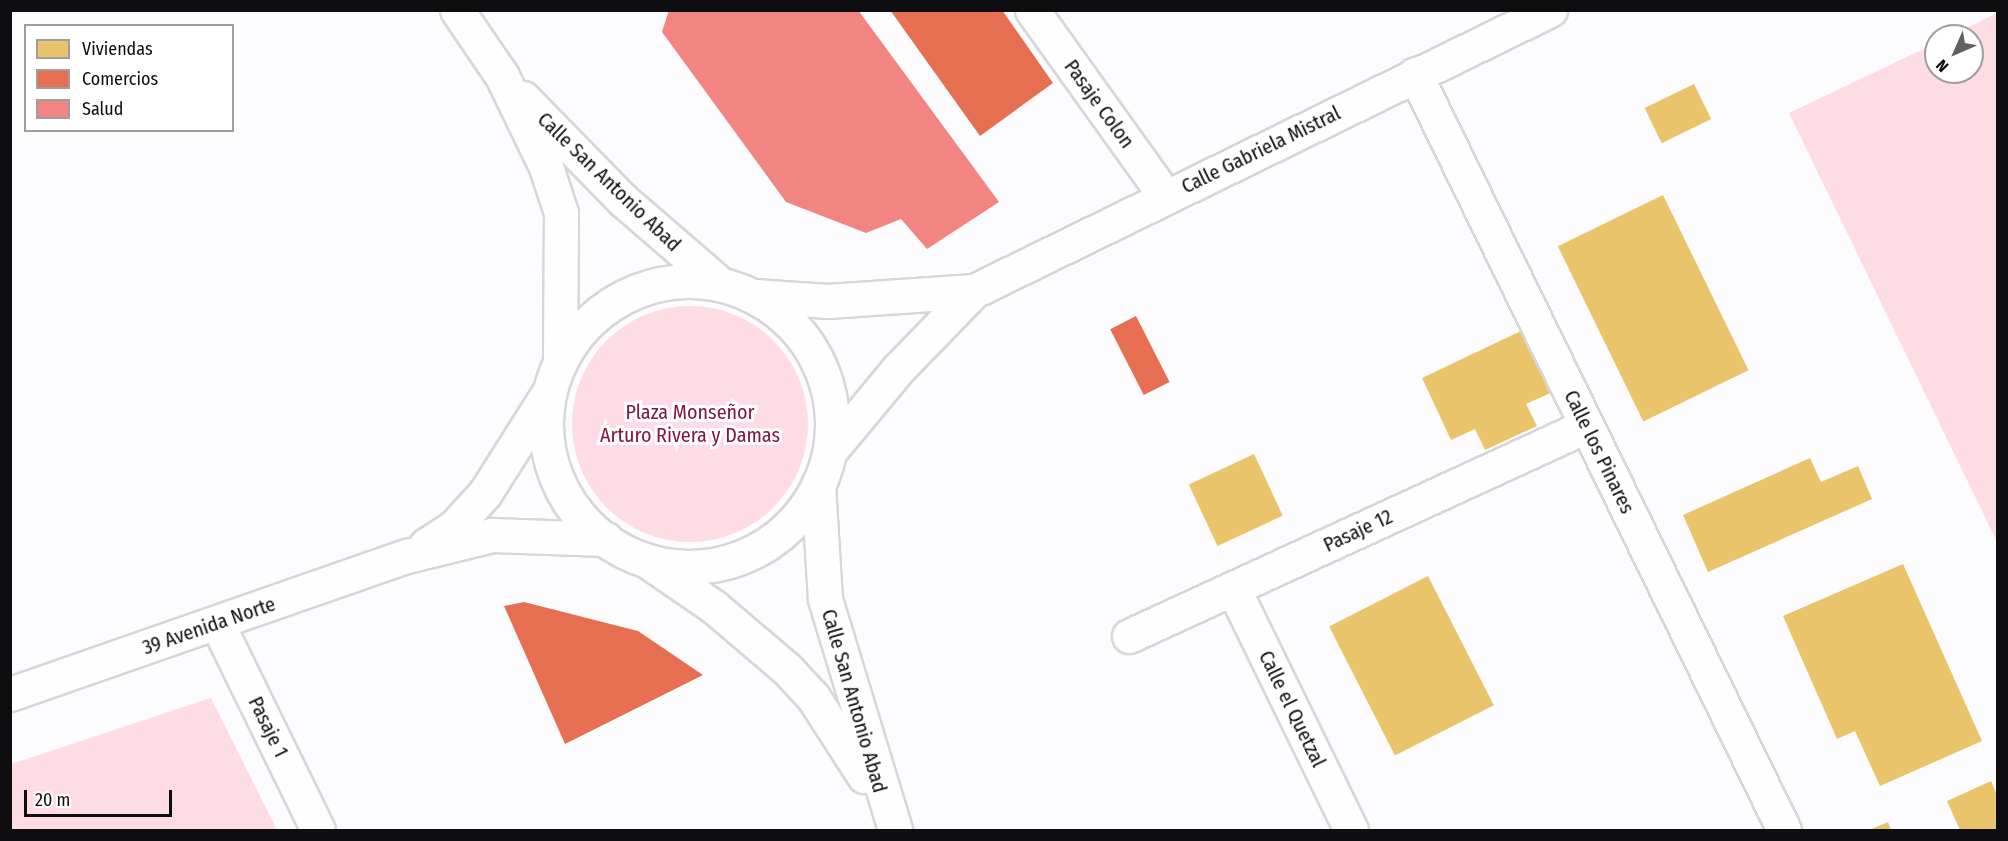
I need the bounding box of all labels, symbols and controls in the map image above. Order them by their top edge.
legend [24,24,234,132]
north arrow [1924,24,1984,84]
text: Viviendas [82,38,153,60]
street label: Pasaje Colon [1059,55,1139,153]
text: N [1932,56,1952,76]
text: Comercios [82,68,158,90]
text: Salud [82,98,123,120]
street label: Calle Gabriela Mistral [1178,101,1344,199]
street label: Calle San Antonio Abad [532,107,686,257]
street label: Calle los Pinares [1559,386,1639,518]
park label: Plaza Monseñor Arturo Rivera y Damas [600,400,780,447]
street label: Pasaje 12 [1320,505,1396,557]
street label: 39 Avenida Norte [139,592,279,660]
street label: Calle San Antonio Abad [816,607,892,795]
street label: Calle el Quetzal [1254,647,1330,771]
street label: Pasaje 1 [243,693,293,761]
scale bar [27,778,176,816]
text: 20 m [35,789,70,811]

